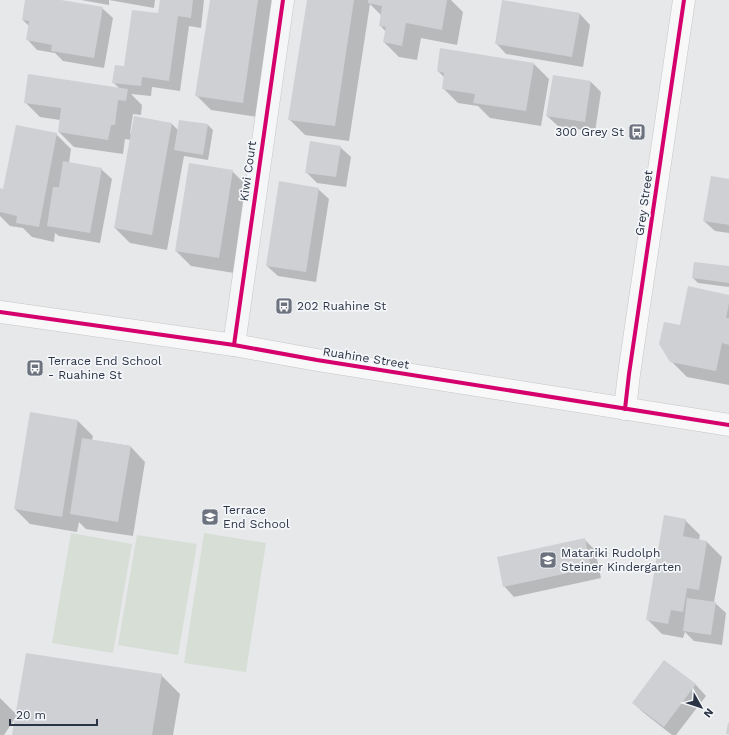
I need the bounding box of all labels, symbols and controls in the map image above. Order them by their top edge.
bus stop icon: 300 Grey St [627,122,647,142]
place label: 300 Grey St [555,125,624,139]
street label: Kiwi Court [237,140,259,202]
street label: Grey Street [632,169,656,237]
bus stop icon: 202 Ruahine St [274,296,294,316]
place label: 202 Ruahine St [297,299,386,313]
street label: Ruahine Street [322,344,410,372]
place label: Terrace End School - Ruahine St [48,354,162,382]
bus stop icon: Terrace End School - Ruahine St [25,358,45,378]
place label: Terrace End School [223,503,290,531]
school or university icon: Terrace End School [200,507,220,527]
place label: Matariki Rudolph Steiner Kindergarten [561,546,682,574]
school or university icon: Matariki Rudolph Steiner Kindergarten [538,550,558,570]
north arrow [681,687,721,727]
scale bar [10,701,97,727]
text: N [701,706,716,720]
text: 20 m [16,708,46,722]

